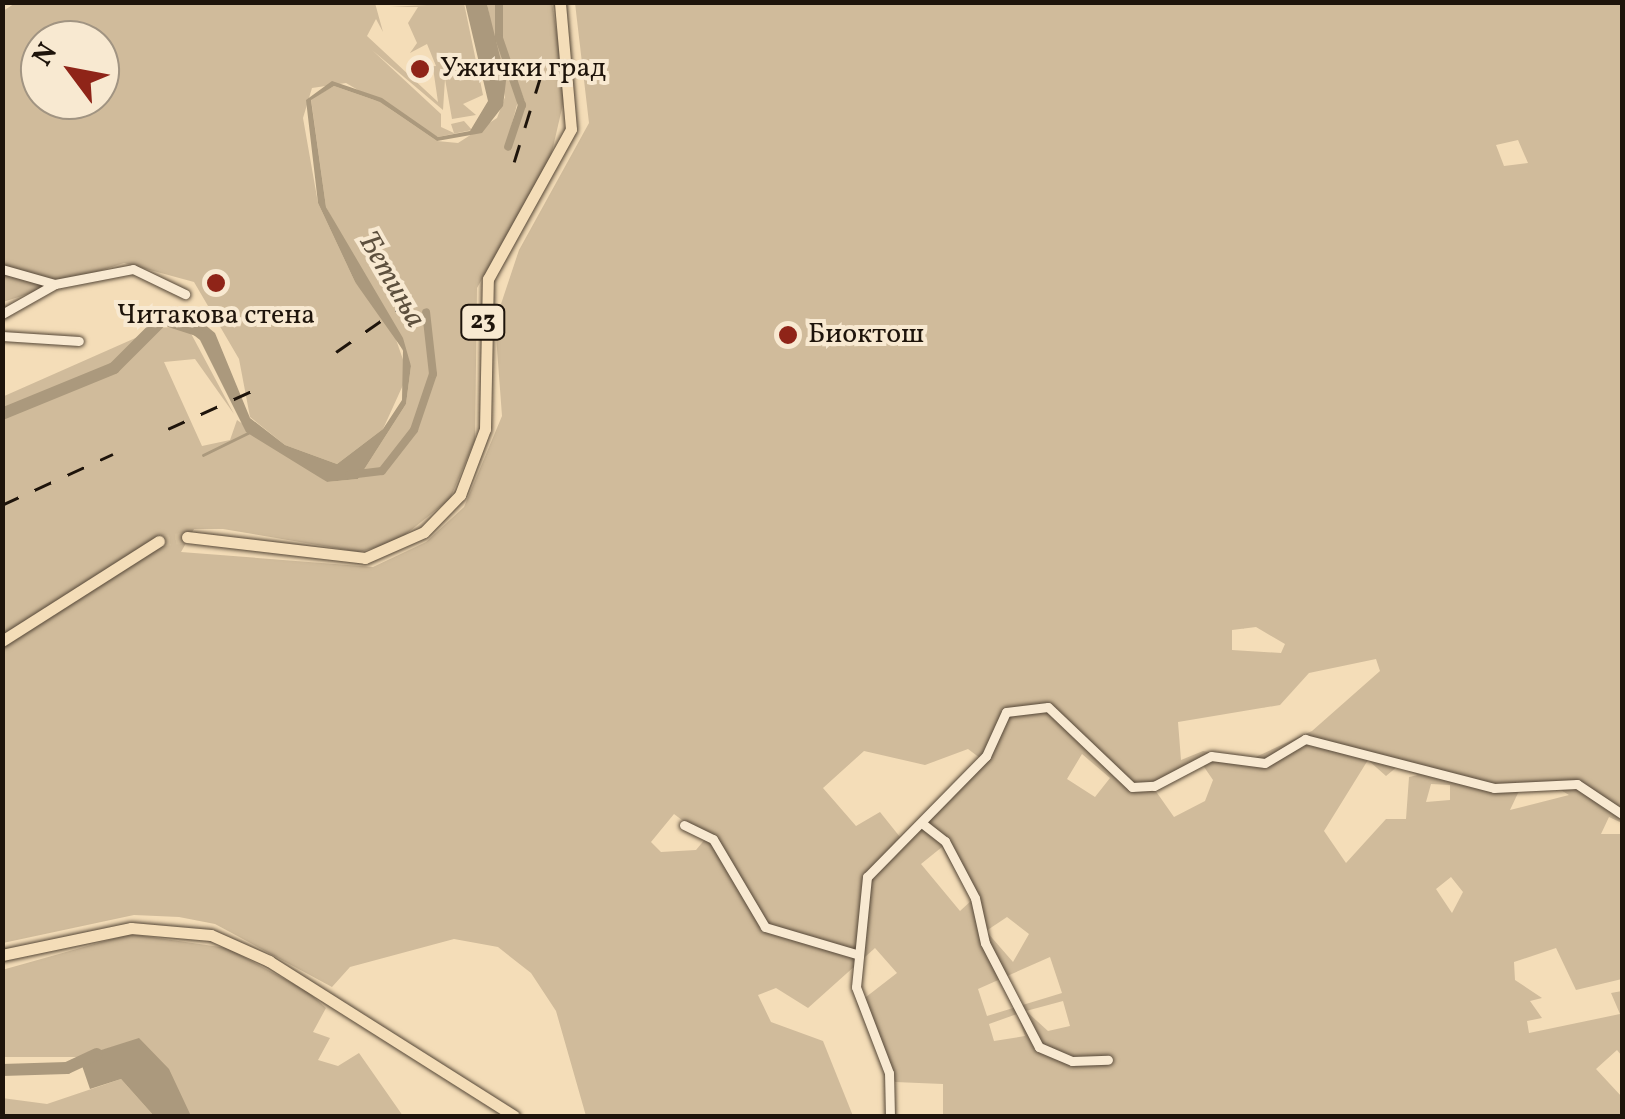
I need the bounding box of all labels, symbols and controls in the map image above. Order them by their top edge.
north arrow [20,20,120,120]
text: N [24,36,68,74]
place label: Ужички град [440,52,606,86]
marker: Ужички град [409,58,431,80]
water label: Ђетиња [349,225,433,335]
marker: Читакова стена [205,272,227,294]
place label: Читакова стена [117,299,315,333]
road number: 23 [458,302,508,342]
place label: Биоктош [808,318,924,352]
marker: Биоктош [777,324,799,346]

